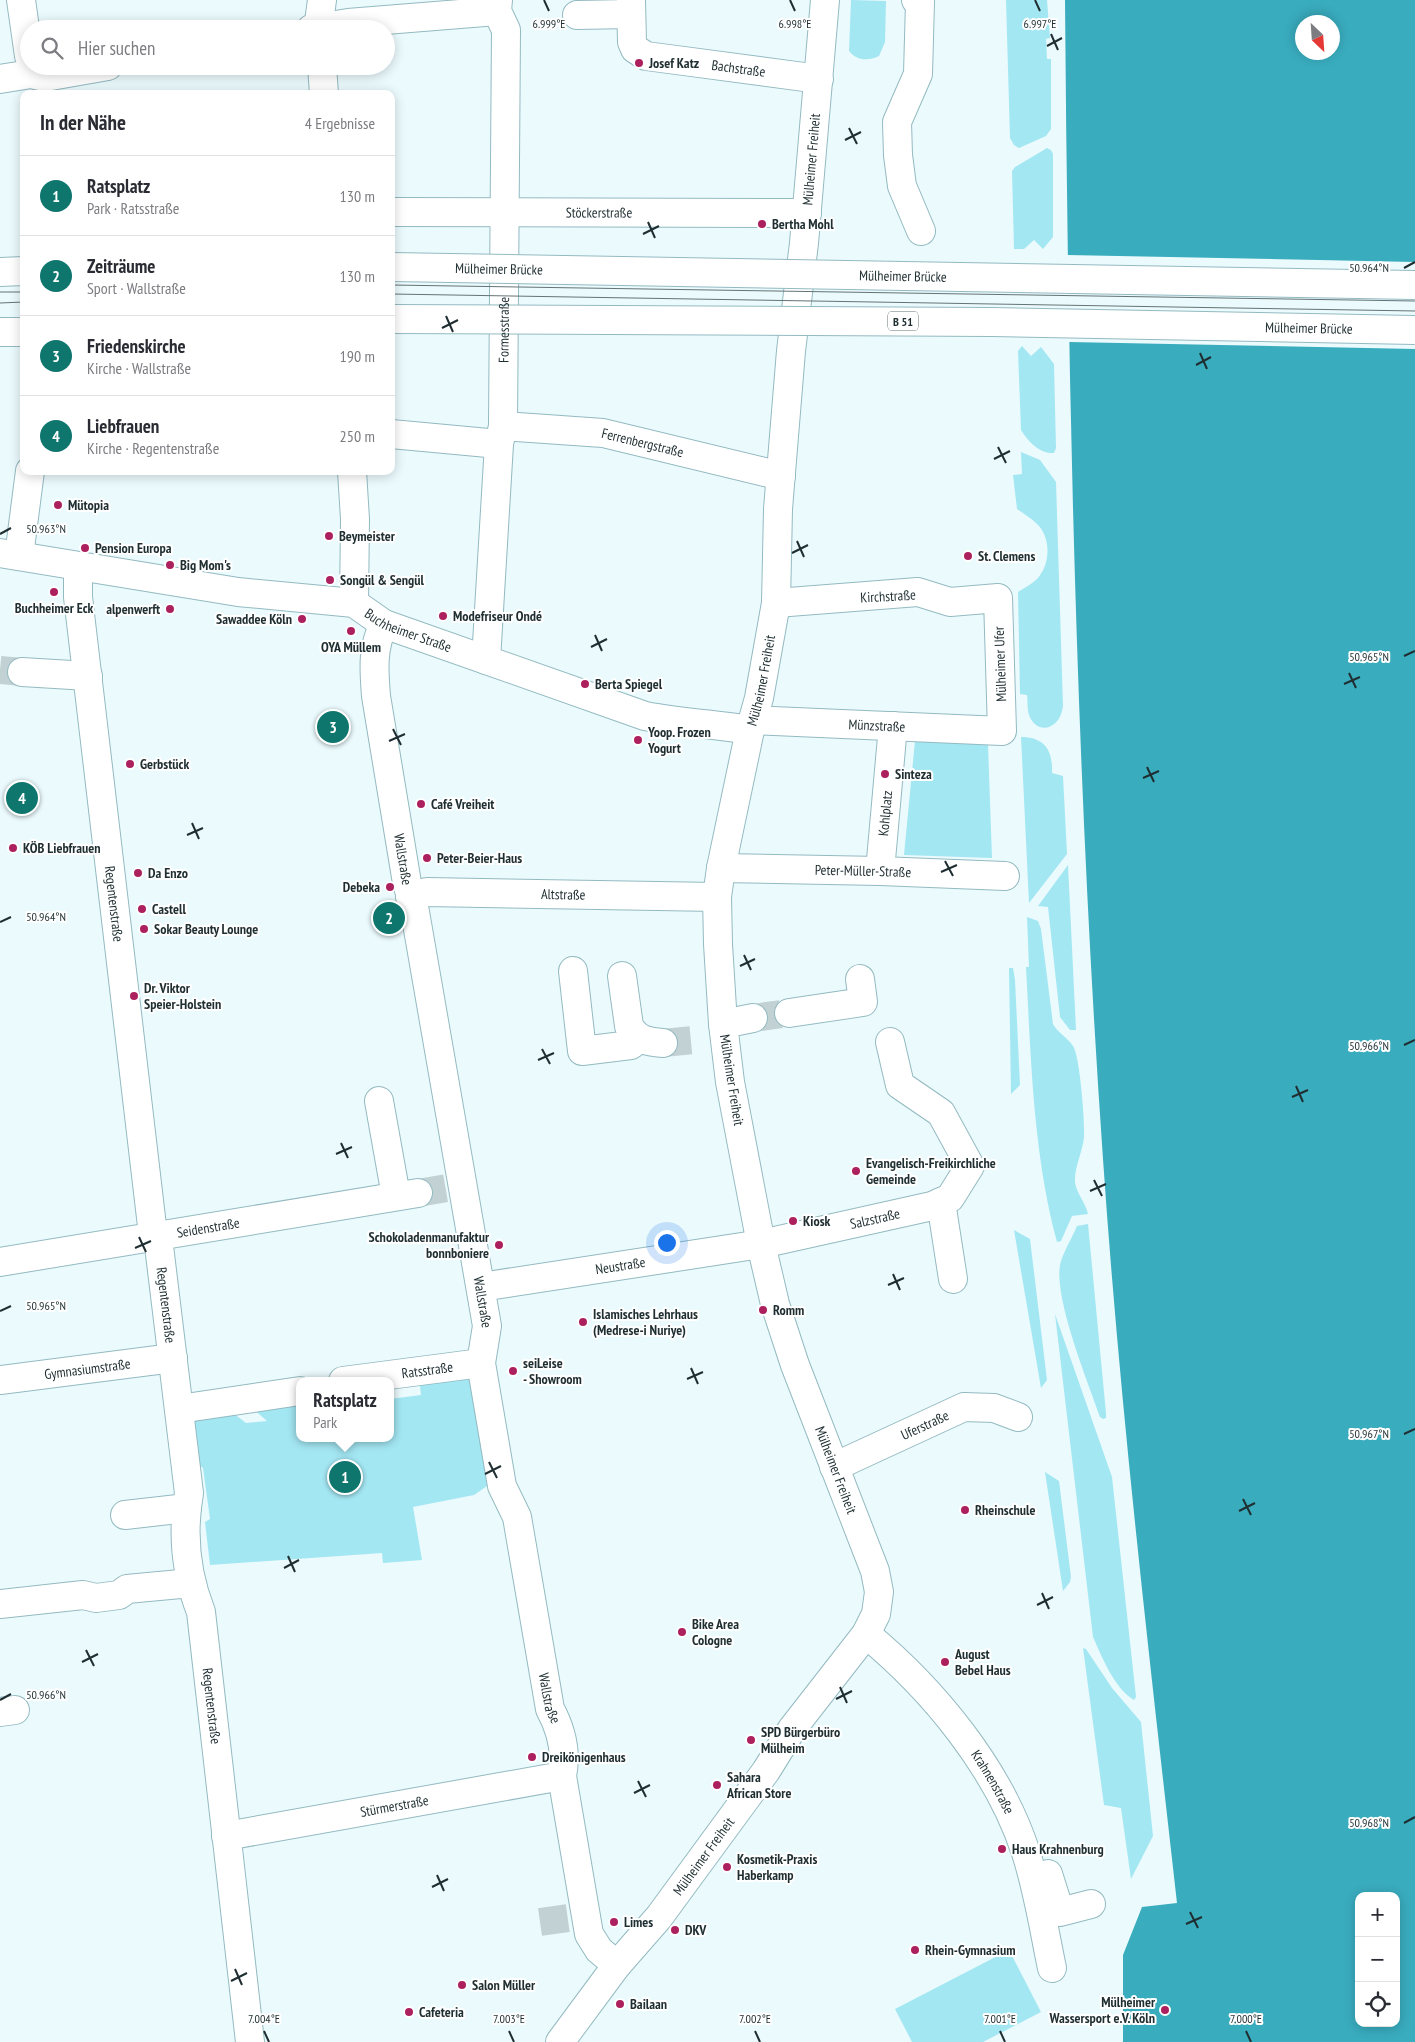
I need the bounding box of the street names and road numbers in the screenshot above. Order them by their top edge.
street label: Bachstraße [711,56,767,81]
street label: Mülheimer Freiheit [798,112,824,206]
street label: Stöckerstraße [566,203,632,222]
street label: Mülheimer Brücke [455,259,543,279]
street label: Mülheimer Brücke [859,266,947,286]
street label: Formesstraße [494,297,513,363]
road number: B 51 [888,312,918,331]
street label: Mülheimer Brücke [1265,318,1353,338]
street label: Ferrenbergstraße [600,424,686,461]
street label: Kirchstraße [860,586,916,606]
street label: Buchheimer Straße [361,604,454,656]
street label: Mülheimer Ufer [990,626,1010,702]
street label: Mülheimer Freiheit [743,633,779,728]
street label: Münzstraße [848,715,906,736]
street label: Kohlplatz [874,790,896,837]
street label: Wallstraße [390,832,416,886]
street label: Peter-Müller-Straße [815,861,912,881]
street label: Regentenstraße [101,865,128,943]
street label: Altstraße [541,885,586,904]
street label: Mülheimer Freiheit [716,1033,748,1127]
street label: Salzstraße [848,1204,902,1233]
street label: Seidenstraße [175,1214,241,1242]
street label: Neustraße [594,1253,647,1278]
street label: Regentenstraße [153,1266,180,1344]
street label: Wallstraße [470,1275,496,1329]
street label: Gymnasiumstraße [43,1354,132,1383]
street label: Ratsstraße [401,1358,454,1382]
street label: Uferstraße [898,1406,952,1444]
street label: Mülheimer Freiheit [811,1424,861,1516]
street label: Regentenstraße [198,1667,225,1745]
street label: Wallstraße [535,1671,565,1726]
street label: Krahnenstraße [967,1746,1018,1817]
street label: Stürmerstraße [359,1791,430,1821]
street label: Mülheimer Freiheit [669,1813,738,1899]

